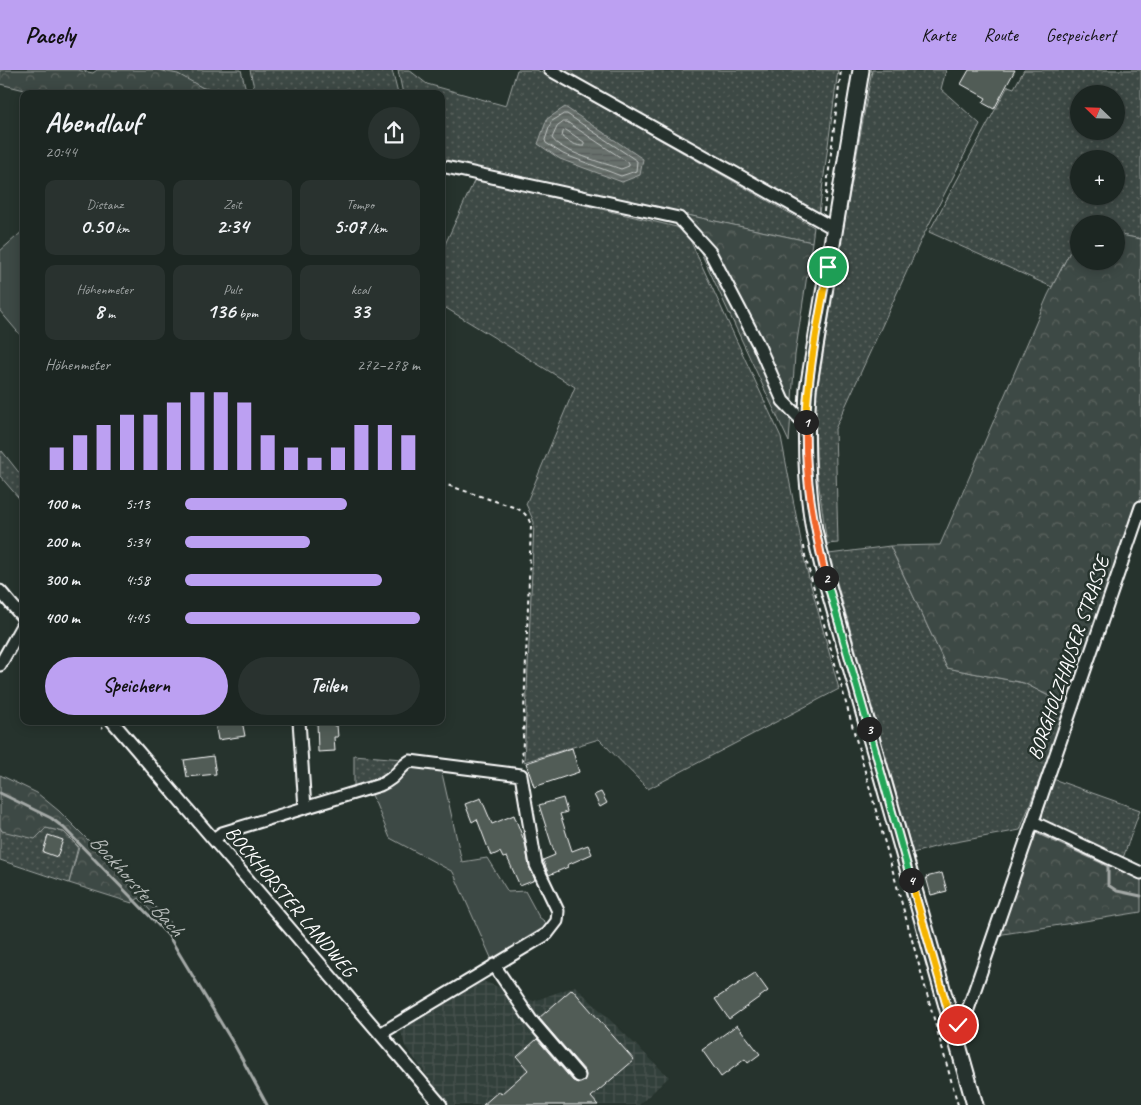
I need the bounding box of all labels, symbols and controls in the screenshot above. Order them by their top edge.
text: Pacely [25,20,75,50]
text: Karte [921,24,956,46]
text: Route [984,24,1018,46]
text: Gespeichert [1046,24,1116,46]
north arrow [1070,85,1125,140]
map controls [1070,85,1125,270]
text: Abendlauf [45,105,140,140]
button: share [368,107,420,159]
text: 20:44 [45,142,77,162]
button: + [1070,150,1125,205]
text: Distanz [87,196,123,213]
text: Zeit [223,196,242,213]
text: Tempo [346,196,374,213]
text: 0.50 [80,213,112,239]
text: 2:34 [216,213,249,239]
text: 5:07 [333,213,365,239]
button: − [1070,215,1125,270]
text: km [112,220,129,237]
text: /km [365,220,387,237]
pin [807,246,849,288]
icon: arrive [814,253,842,281]
text: Höhenmeter [76,281,133,298]
text: Puls [223,281,242,298]
text: kcal [351,281,369,298]
text: 8 [94,298,104,324]
text: 136 [207,298,236,324]
text: 33 [351,298,370,324]
text: m [104,305,115,322]
text: bpm [236,305,258,322]
text: Höhenmeter [45,355,110,375]
text: 272–278 m [357,355,420,375]
pin: 1 [794,410,818,434]
text: 1 [803,414,810,431]
text: 100 m [45,494,80,514]
text: 5:13 [125,494,150,514]
text: 200 m [45,532,80,552]
text: 5:34 [125,532,150,552]
street label: BORGHOLZHAUSER STRASSE [1022,551,1116,763]
pin: 2 [814,566,838,590]
text: 300 m [45,570,80,590]
text: 4:58 [125,570,150,590]
text: 2 [823,570,830,587]
text: 400 m [45,608,80,628]
text: 4:45 [125,608,150,628]
button: Speichern [45,657,228,715]
button: Teilen [238,657,420,715]
pin: 3 [856,716,882,742]
text: 3 [866,721,873,738]
street label: BOCKHORSTER LANDWEG [220,821,363,984]
water label: Bockhorster Bach [84,829,191,943]
pin: 4 [898,868,924,892]
text: 4 [908,872,915,889]
pin [937,1004,979,1046]
icon: check [944,1011,972,1039]

